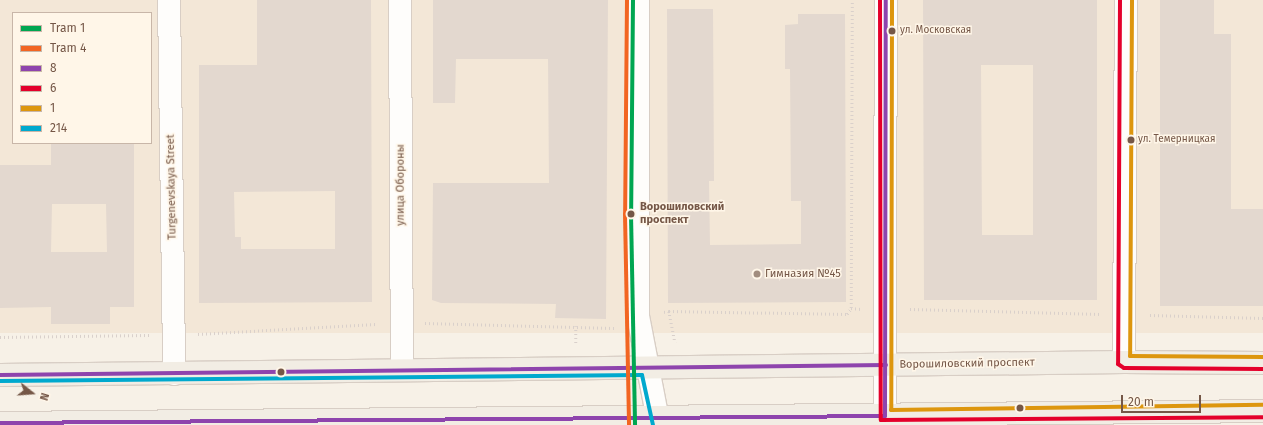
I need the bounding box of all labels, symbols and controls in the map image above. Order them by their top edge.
legend [12,12,152,144]
text: Tram 1 [50,21,85,35]
place label: ул. Московская [900,25,971,37]
marker: ул. Московская [887,26,897,36]
text: Tram 4 [50,41,86,55]
text: 8 [50,61,57,75]
text: 6 [50,81,56,95]
text: 1 [50,101,55,115]
text: 214 [50,121,67,135]
street label: Turgenevskaya Street [164,134,180,240]
place label: ул. Темерницкая [1138,134,1216,146]
marker: ул. Темерницкая [1126,135,1136,145]
street label: улица Обороны [394,144,408,226]
place label: Ворошиловский проспект [640,201,724,227]
marker: Ворошиловский проспект [624,207,638,221]
place label: Гимназия №45 [765,267,841,281]
marker: Гимназия №45 [752,269,762,279]
street label: Ворошиловский проспект [899,356,1035,372]
unlabelled marker [276,367,286,377]
north arrow [12,373,52,413]
scale bar [1123,387,1203,413]
text: N [37,391,51,402]
text: 20 m [1128,395,1154,409]
unlabelled marker [1015,403,1025,413]

